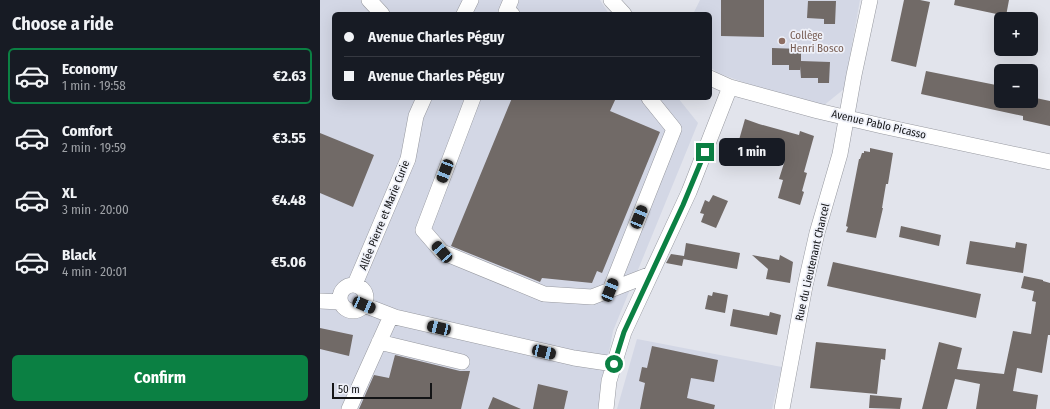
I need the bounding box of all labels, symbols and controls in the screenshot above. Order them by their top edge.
map controls [994,12,1038,108]
button: + [994,12,1038,56]
text: Choose a ride [12,13,114,35]
text: Avenue Charles Péguy [368,28,504,46]
place label: Collège Henri Bosco [790,29,844,55]
marker: Collège Henri Bosco [777,36,787,46]
icon: car [14,58,50,94]
text: Economy [62,60,117,78]
button: − [994,64,1038,108]
text: €2.63 [273,67,306,85]
text: Avenue Charles Péguy [368,67,504,85]
text: 1 min · 19:58 [62,78,126,93]
street label: Avenue Pablo Picasso [830,107,928,142]
icon: car [14,120,50,156]
text: Comfort [62,122,113,140]
text: €3.55 [273,129,306,147]
callout: 1 min [719,138,785,166]
text: 2 min · 19:59 [62,140,126,155]
route end [696,143,714,161]
text: 1 min [738,144,766,159]
car [435,158,455,184]
street label: Allée Pierre et Marie Curie [357,159,412,272]
icon: car [14,182,50,218]
text: XL [62,184,77,202]
text: €4.48 [272,191,306,209]
text: 3 min · 20:00 [62,202,129,217]
street label: Rue du Lieutenant Chancel [793,202,832,322]
car [629,204,649,230]
car [430,239,454,265]
icon: car [14,244,50,280]
text: Black [62,246,96,264]
text: €5.06 [271,253,306,271]
text: 4 min · 20:01 [62,264,127,279]
car [600,277,620,303]
car [351,295,377,315]
car [426,319,452,337]
car [531,343,557,361]
button: Confirm [12,355,308,401]
route start [605,355,623,373]
scale bar [332,381,432,400]
text: 50 m [338,383,360,396]

